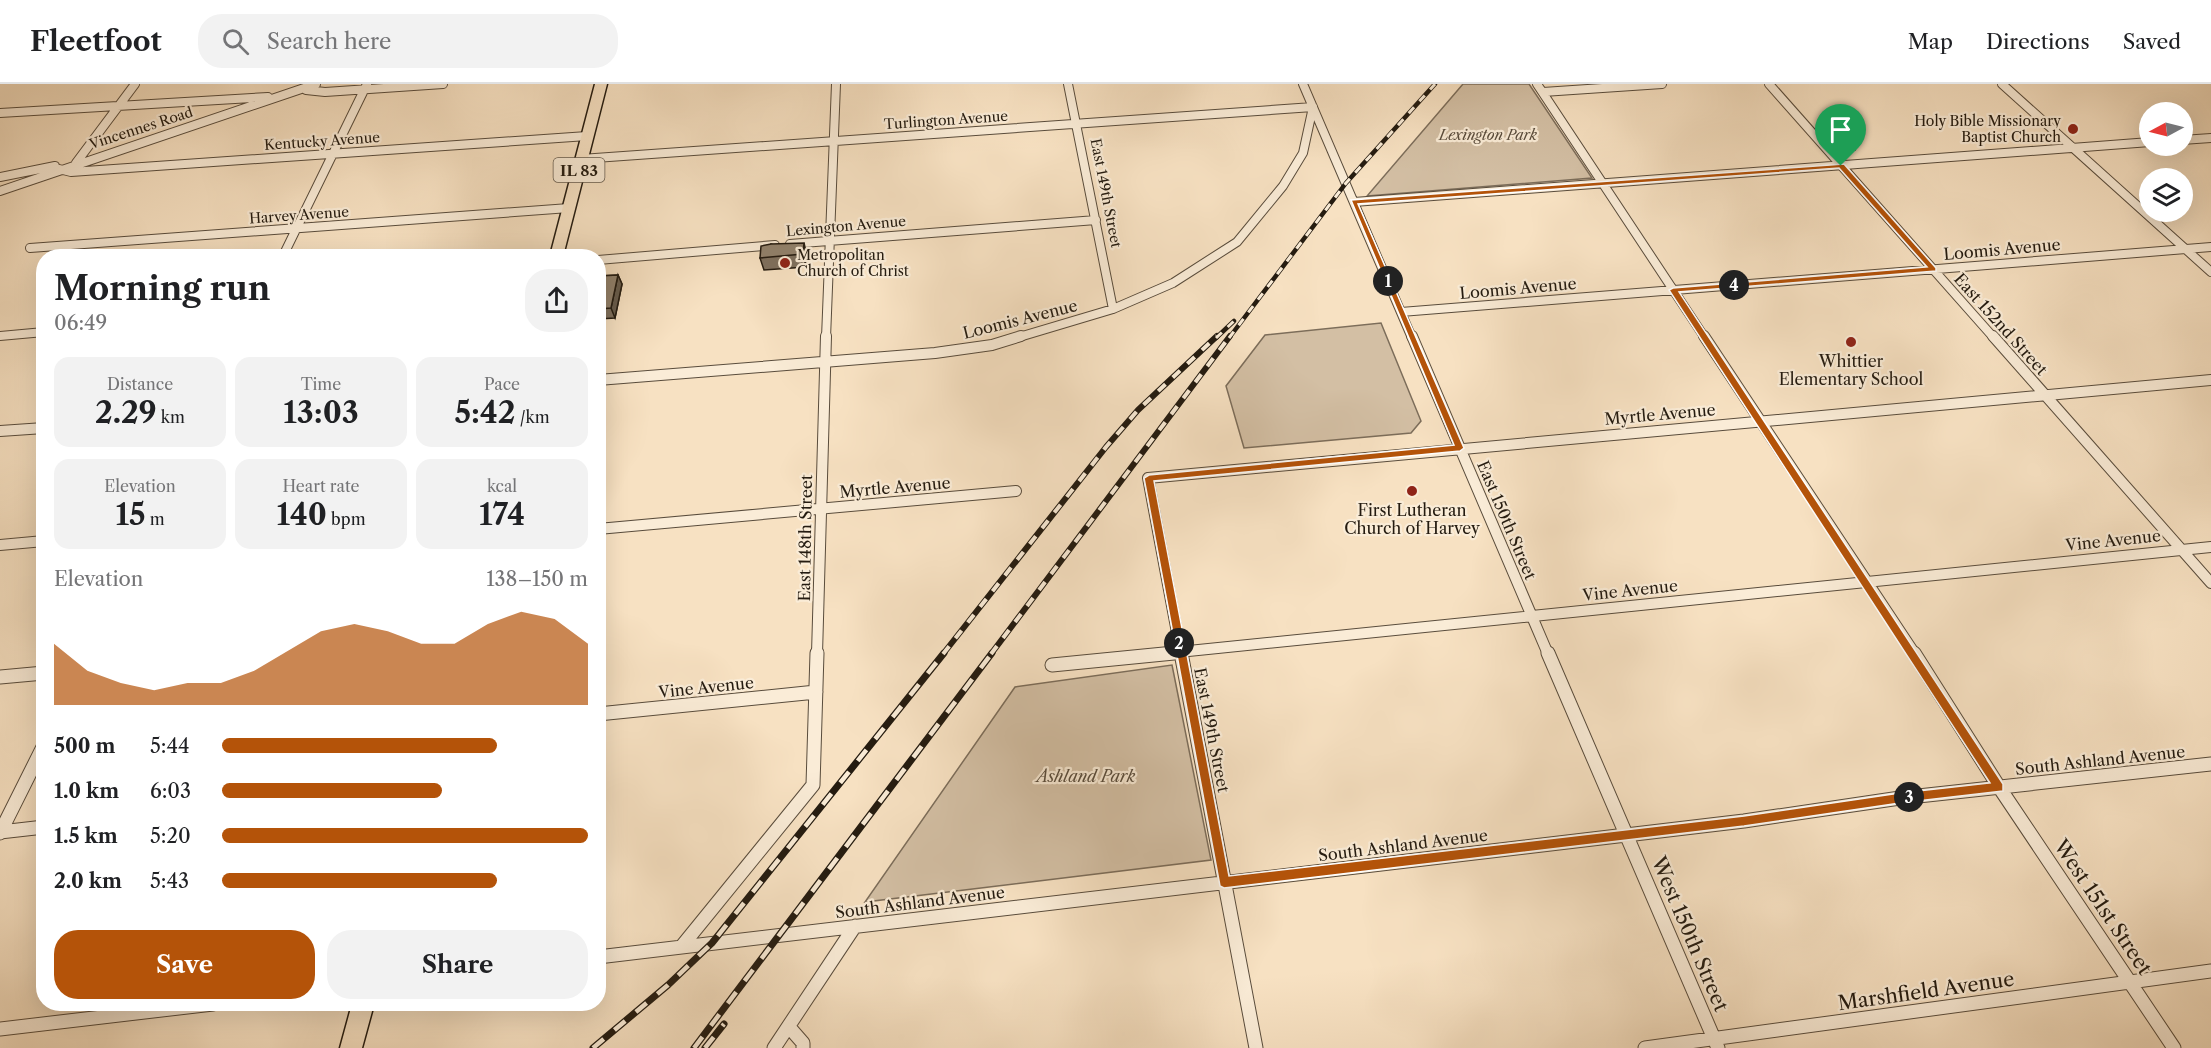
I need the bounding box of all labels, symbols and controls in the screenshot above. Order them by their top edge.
search box [198,14,618,68]
text: Fleetfoot [30,24,162,58]
icon: search [219,25,252,58]
text: Search here [267,28,391,55]
text: Map [1908,29,1953,54]
text: Directions [1986,29,2090,54]
text: Saved [2123,29,2181,54]
north arrow [2139,102,2193,156]
map controls [2139,102,2193,222]
street label: Vincennes Road [86,103,196,154]
pin [1815,104,1866,166]
street label: Turlington Avenue [883,107,1009,133]
place label: Holy Bible Missionary Baptist Church [1914,112,2061,146]
icon: arrive [1824,113,1857,146]
marker: Holy Bible Missionary Baptist Church [2066,122,2080,136]
park label: Lexington Park [1438,126,1538,144]
street label: Kentucky Avenue [263,128,381,154]
street label: East 149th Street [1087,137,1125,249]
road number: IL 83 [554,158,604,182]
button: layers [2139,168,2193,222]
street label: Harvey Avenue [248,203,350,227]
street label: Lexington Avenue [785,212,907,240]
street label: Loomis Avenue [1943,234,2061,264]
place label: Metropolitan Church of Christ [797,246,909,280]
marker: Metropolitan Church of Christ [778,256,792,270]
pin: 1 [1373,266,1403,296]
text: Morning run [54,268,270,309]
button: share [525,269,588,332]
street label: East 152nd Street [1950,269,2052,379]
pin: 4 [1719,270,1749,300]
text: 1 [1384,271,1392,291]
street label: Loomis Avenue [1459,273,1577,303]
text: 4 [1729,275,1739,295]
street label: Loomis Avenue [961,295,1079,343]
text: 06:49 [54,311,107,335]
marker: Whittier Elementary School [1844,335,1858,349]
place label: Whittier Elementary School [1779,351,1923,389]
text: Distance [107,374,173,394]
text: Time [301,374,341,394]
text: Pace [484,374,520,394]
text: 2.29 [95,394,157,431]
text: 13:03 [283,394,359,431]
text: 5:42 [454,394,515,431]
street label: Myrtle Avenue [1604,399,1716,429]
text: km [157,407,185,427]
text: /km [515,407,550,427]
street label: East 150th Street [1473,458,1541,583]
street label: Myrtle Avenue [839,472,951,502]
street label: East 148th Street [794,474,816,602]
text: Elevation [104,476,176,496]
text: Heart rate [282,476,360,496]
text: kcal [487,476,517,496]
marker: First Lutheran Church of Harvey [1405,484,1419,498]
text: 15 [115,496,145,533]
text: 140 [276,496,327,533]
text: 174 [479,496,525,533]
place label: First Lutheran Church of Harvey [1344,500,1481,538]
text: m [145,509,165,529]
text: bpm [327,509,366,529]
street label: Vine Avenue [2063,525,2162,555]
text: Elevation [54,567,143,591]
text: 138–150 m [486,567,588,591]
street label: Vine Avenue [1580,575,1679,605]
pin: 2 [1164,628,1194,658]
text: 2 [1174,633,1184,653]
street label: East 149th Street [1190,666,1234,795]
street label: Vine Avenue [656,672,755,702]
text: 500 m [54,734,115,758]
text: 5:44 [150,734,190,758]
street label: South Ashland Avenue [2014,741,2186,779]
park label: Ashland Park [1034,766,1136,786]
text: 1.0 km [54,779,119,803]
text: 6:03 [150,779,191,803]
pin: 3 [1894,782,1924,812]
text: 3 [1904,787,1914,807]
text: 1.5 km [54,824,118,848]
text: 5:20 [150,824,191,848]
street label: South Ashland Avenue [1317,825,1489,865]
street label: West 151st Street [2048,834,2157,979]
street label: West 150th Street [1646,852,1733,1015]
text: 2.0 km [54,869,122,893]
text: 5:43 [150,869,189,893]
street label: South Ashland Avenue [834,882,1006,922]
button: Save [54,930,315,999]
button: Share [327,930,588,999]
street label: Marshfield Avenue [1836,967,2016,1015]

